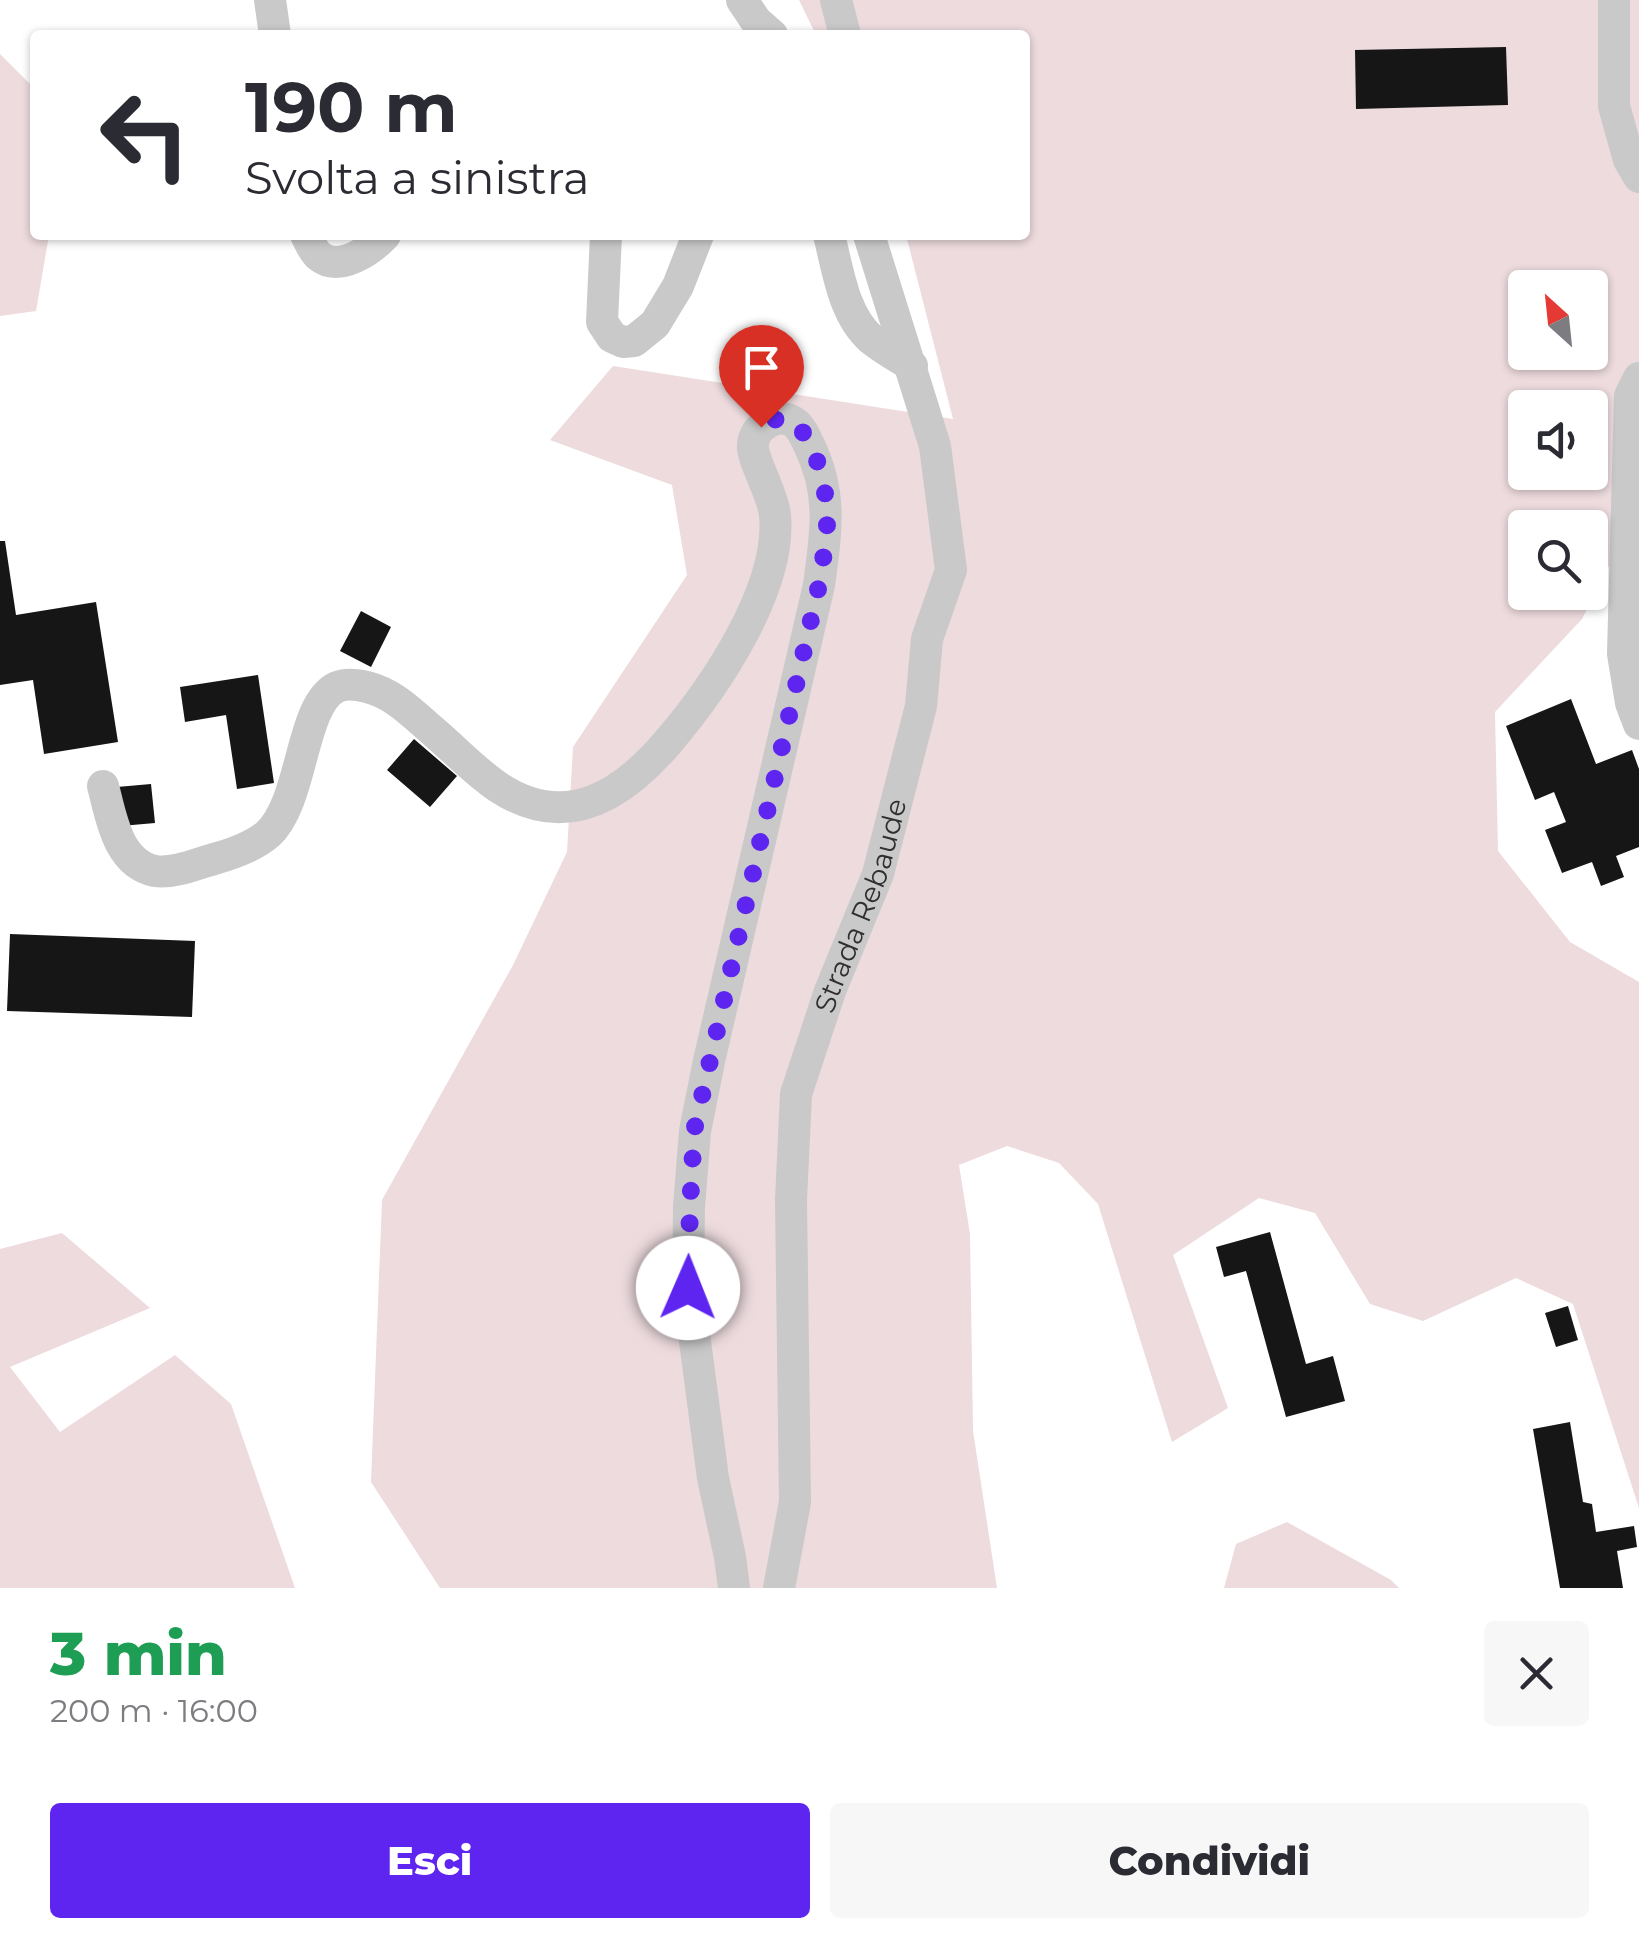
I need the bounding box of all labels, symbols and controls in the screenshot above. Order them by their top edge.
text: 190 m [245,64,458,150]
icon: left [80,70,210,200]
text: Svolta a sinistra [245,150,590,205]
north arrow [1508,270,1608,370]
map controls [1508,270,1608,610]
pin [719,325,804,428]
icon: arrive [734,340,789,395]
button: sound [1508,390,1608,490]
button: search [1508,510,1608,610]
street label: Strada Rebaude [807,795,914,1017]
position arrow [636,1236,740,1340]
text: 3 min [50,1617,227,1690]
button: close [1484,1621,1589,1726]
text: 200 m · 16:00 [50,1691,258,1730]
button: Esci [50,1803,810,1918]
button: Condividi [830,1803,1589,1918]

